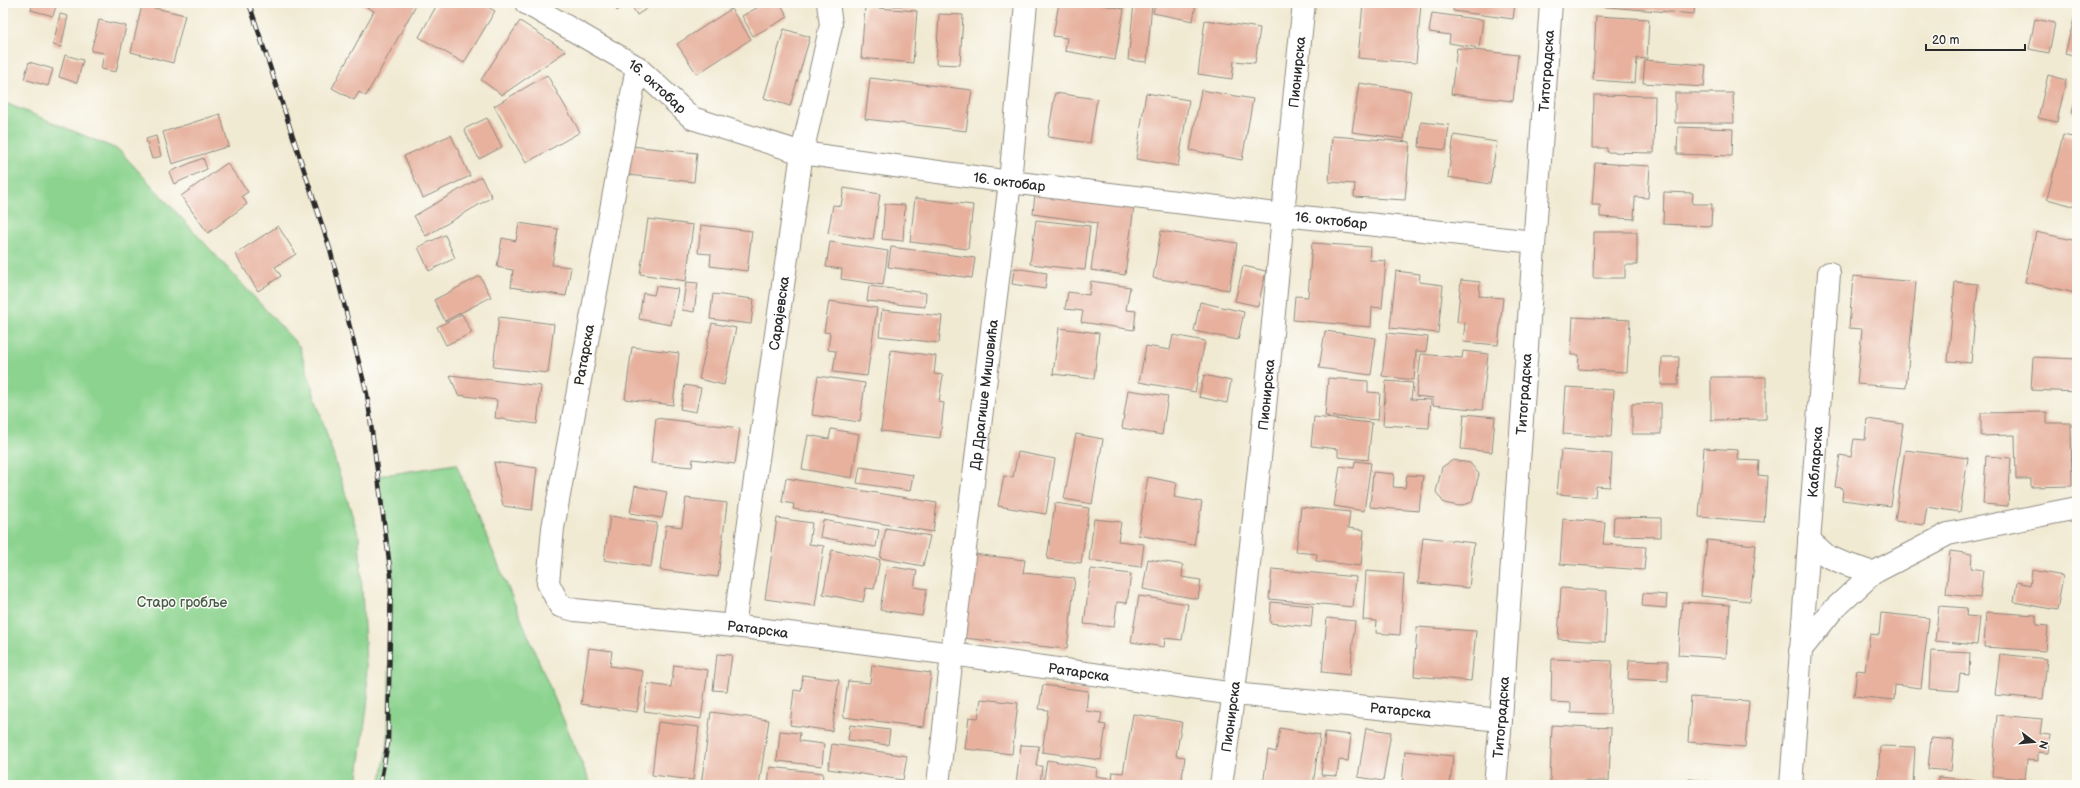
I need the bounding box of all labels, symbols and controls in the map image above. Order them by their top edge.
scale bar [1926,26,2025,52]
street label: Титоградска [1535,29,1558,112]
text: 20 m [1932,33,1959,48]
street label: Пионирска [1285,35,1309,109]
street label: 16. октобар [625,56,690,117]
street label: 16. октобар [972,169,1047,195]
street label: 16. октобар [1294,208,1368,233]
street label: Сарајевска [766,274,793,351]
street label: Др Драгише Мишовића [967,318,1002,471]
street label: Ратарска [571,322,598,387]
street label: Титоградска [1513,352,1536,436]
street label: Пионирска [1255,358,1279,431]
street label: Кабларска [1804,425,1827,498]
park label: Старо гробље [137,594,227,611]
street label: Ратарска [726,617,790,642]
street label: Ратарска [1047,660,1111,685]
street label: Титоградска [1490,675,1513,759]
street label: Пионирска [1218,679,1244,753]
street label: Ратарска [1369,699,1433,722]
north arrow [2014,722,2054,762]
text: N [2036,739,2051,750]

